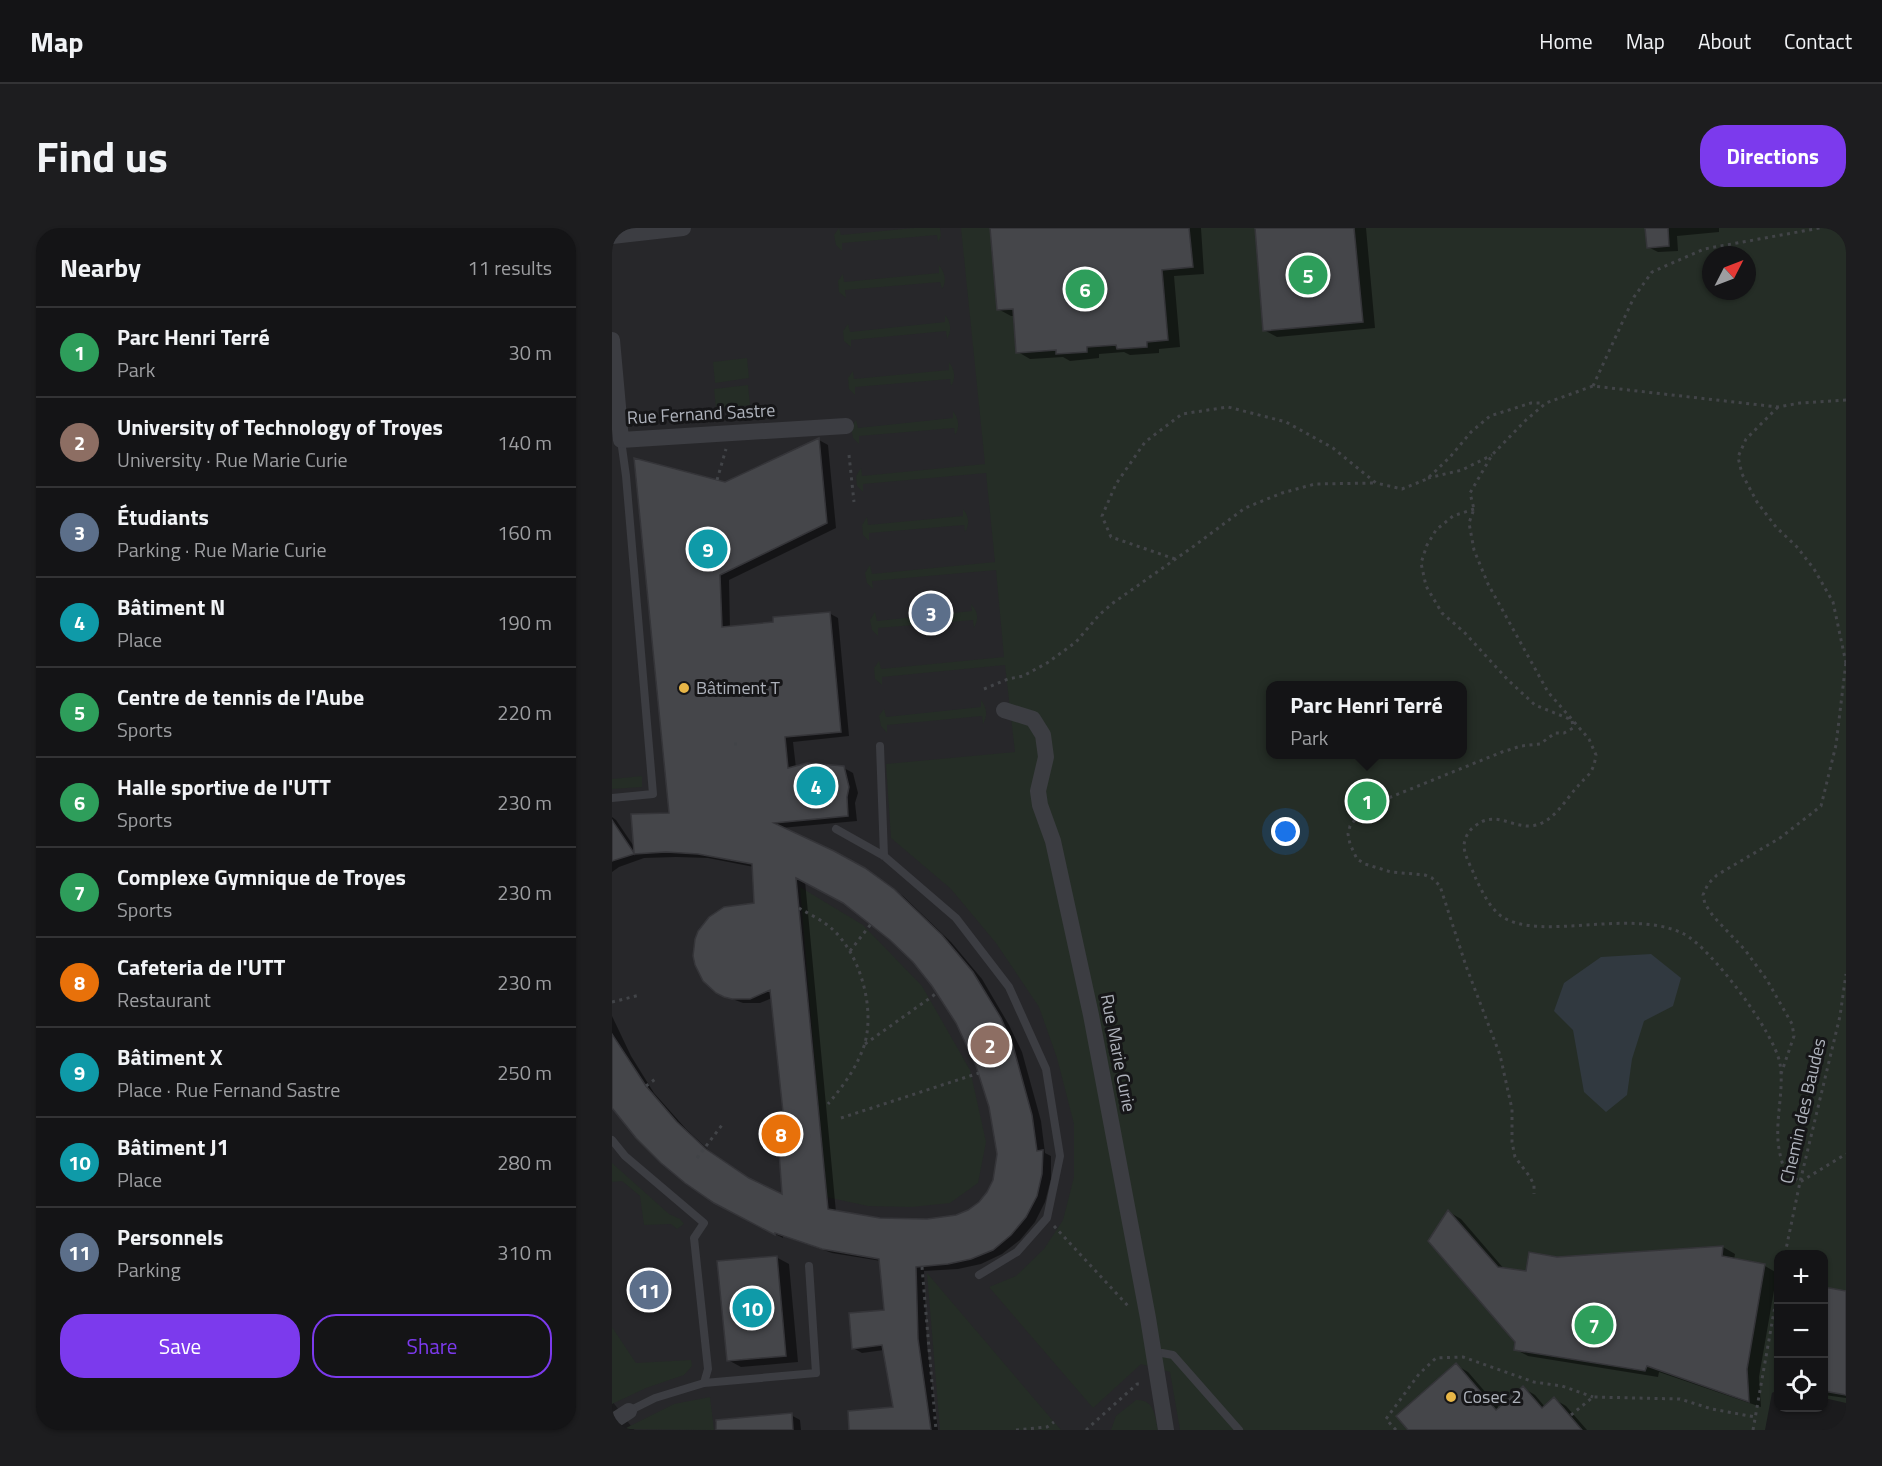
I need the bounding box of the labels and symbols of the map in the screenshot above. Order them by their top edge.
north arrow [1702,246,1756,300]
pin: 5 [1288,252,1328,298]
pin: 6 [1066,266,1104,312]
street label: Rue Fernand Sastre [626,396,776,431]
pin: 9 [688,526,728,572]
pin: 3 [912,590,950,636]
place label: Bâtiment T [696,674,780,701]
marker: Bâtiment T [677,681,691,695]
pin: 4 [796,764,836,808]
pin: 1 [1348,778,1386,824]
your location [1271,817,1300,846]
street label: Rue Marie Curie [1094,992,1143,1114]
pin: 2 [970,1022,1010,1068]
street label: Chemin des Baudes [1773,1035,1832,1186]
pin: 8 [762,1112,800,1156]
pin: 11 [630,1268,669,1312]
pin: 10 [732,1286,772,1330]
pin: 7 [1574,1302,1614,1348]
place label: Cosec 2 [1463,1383,1521,1410]
marker: Cosec 2 [1444,1390,1458,1404]

